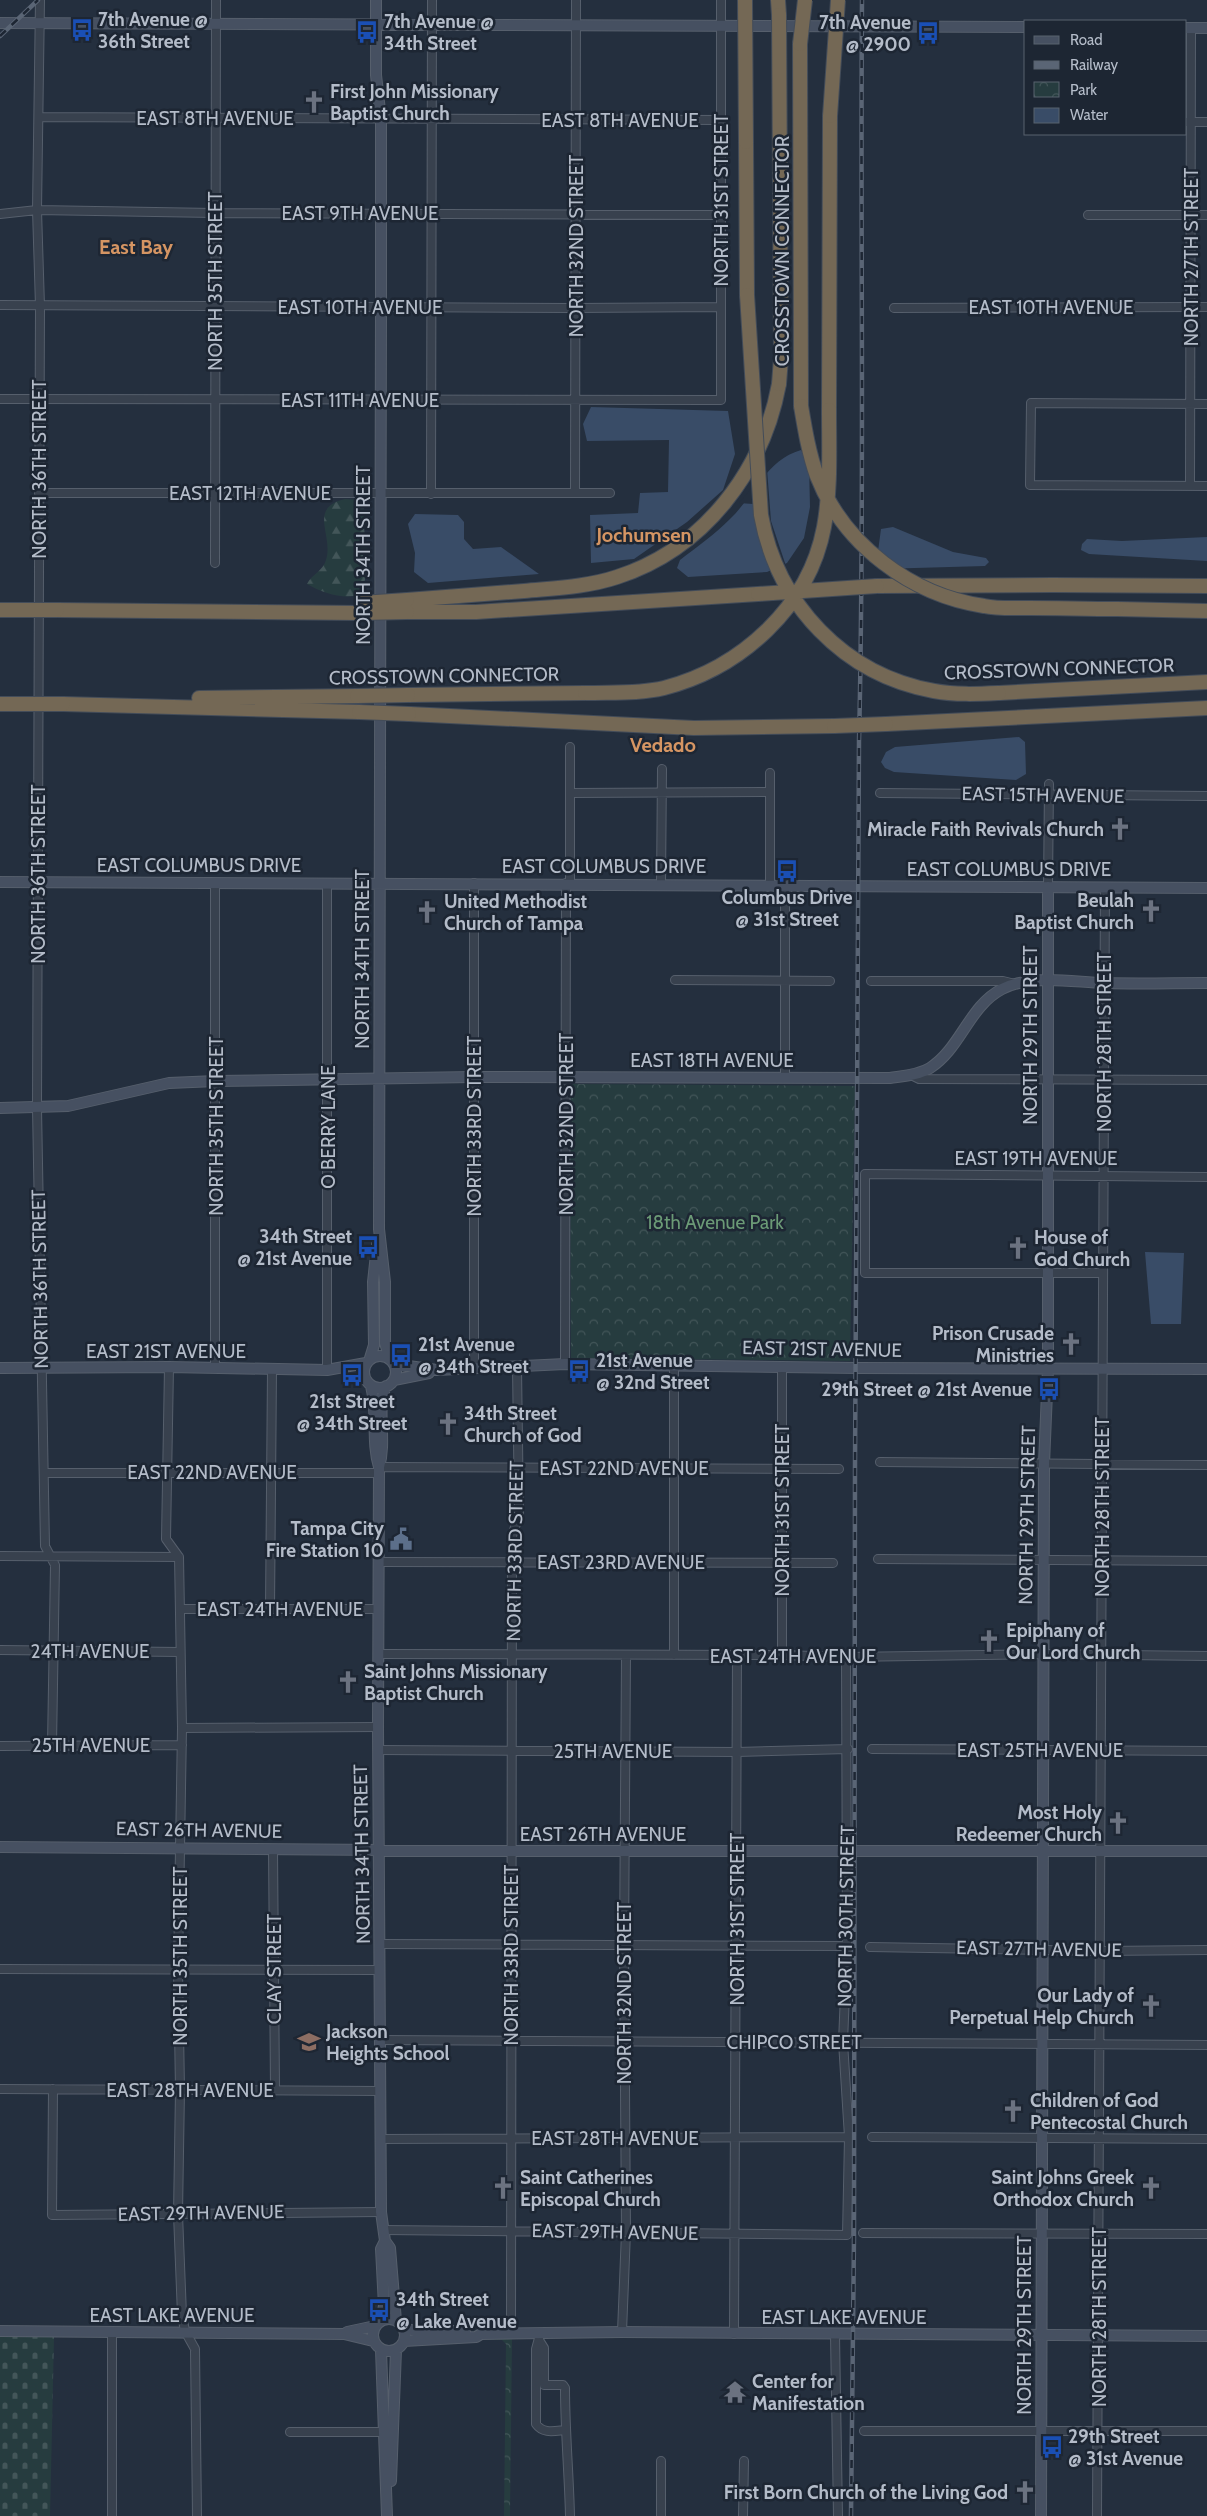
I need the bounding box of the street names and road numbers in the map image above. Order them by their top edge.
street label: EAST 8TH AVENUE [136,107,294,130]
street label: EAST 8TH AVENUE [541,109,699,132]
street label: NORTH 31ST STREET [710,114,733,286]
street label: CROSSTOWN CONNECTOR [771,135,794,366]
street label: NORTH 32ND STREET [565,155,588,337]
street label: NORTH 27TH STREET [1180,168,1203,346]
street label: NORTH 35TH STREET [204,191,227,371]
street label: EAST 9TH AVENUE [282,202,438,225]
street label: EAST 10TH AVENUE [277,296,443,319]
street label: EAST 10TH AVENUE [968,296,1134,319]
street label: NORTH 36TH STREET [28,379,51,559]
street label: EAST 11TH AVENUE [281,389,439,412]
street label: NORTH 34TH STREET [352,465,375,645]
street label: EAST 12TH AVENUE [169,482,331,505]
street label: CROSSTOWN CONNECTOR [943,653,1175,685]
street label: CROSSTOWN CONNECTOR [329,662,560,690]
street label: EAST 15TH AVENUE [962,782,1124,808]
street label: NORTH 36TH STREET [27,784,50,964]
street label: EAST COLUMBUS DRIVE [97,854,301,877]
street label: EAST COLUMBUS DRIVE [502,855,706,878]
street label: EAST COLUMBUS DRIVE [907,858,1111,881]
street label: NORTH 34TH STREET [351,869,374,1049]
street label: NORTH 29TH STREET [1019,945,1042,1125]
street label: NORTH 28TH STREET [1093,952,1116,1132]
street label: NORTH 32ND STREET [555,1033,578,1215]
street label: NORTH 35TH STREET [205,1036,228,1216]
street label: NORTH 33RD STREET [463,1036,486,1217]
street label: EAST 18TH AVENUE [630,1049,794,1072]
street label: O BERRY LANE [317,1065,340,1189]
street label: EAST 19TH AVENUE [954,1147,1118,1170]
street label: NORTH 36TH STREET [27,1189,53,1369]
street label: EAST 21ST AVENUE [742,1336,902,1362]
street label: EAST 21ST AVENUE [86,1340,246,1363]
street label: NORTH 28TH STREET [1091,1417,1114,1597]
street label: NORTH 31ST STREET [771,1424,794,1596]
street label: NORTH 29TH STREET [1014,1425,1040,1605]
street label: EAST 22ND AVENUE [539,1457,709,1480]
street label: NORTH 33RD STREET [502,1460,528,1642]
street label: EAST 22ND AVENUE [127,1461,297,1484]
street label: EAST 23RD AVENUE [537,1551,705,1574]
street label: EAST 24TH AVENUE [197,1598,363,1621]
street label: 24TH AVENUE [31,1640,149,1663]
street label: EAST 24TH AVENUE [710,1645,876,1668]
street label: 25TH AVENUE [32,1734,150,1757]
street label: EAST 25TH AVENUE [957,1739,1123,1762]
street label: 25TH AVENUE [554,1740,672,1763]
street label: NORTH 34TH STREET [349,1764,375,1944]
street label: EAST 26TH AVENUE [116,1817,282,1843]
street label: EAST 26TH AVENUE [520,1823,686,1846]
street label: NORTH 30TH STREET [833,1825,859,2007]
street label: NORTH 31ST STREET [726,1833,749,2005]
street label: NORTH 33RD STREET [500,1865,523,2046]
street label: NORTH 35TH STREET [169,1866,192,2046]
street label: NORTH 32ND STREET [613,1902,636,2084]
street label: CLAY STREET [263,1914,286,2024]
street label: EAST 27TH AVENUE [956,1936,1122,1962]
street label: CHIPCO STREET [726,2031,862,2054]
street label: EAST 28TH AVENUE [106,2079,274,2102]
street label: EAST 28TH AVENUE [531,2127,699,2150]
street label: EAST 29TH AVENUE [117,2200,285,2226]
street label: EAST 29TH AVENUE [531,2219,699,2245]
street label: NORTH 28TH STREET [1088,2227,1111,2407]
street label: NORTH 29TH STREET [1013,2235,1036,2415]
street label: EAST LAKE AVENUE [89,2304,255,2327]
street label: EAST LAKE AVENUE [761,2306,927,2329]

